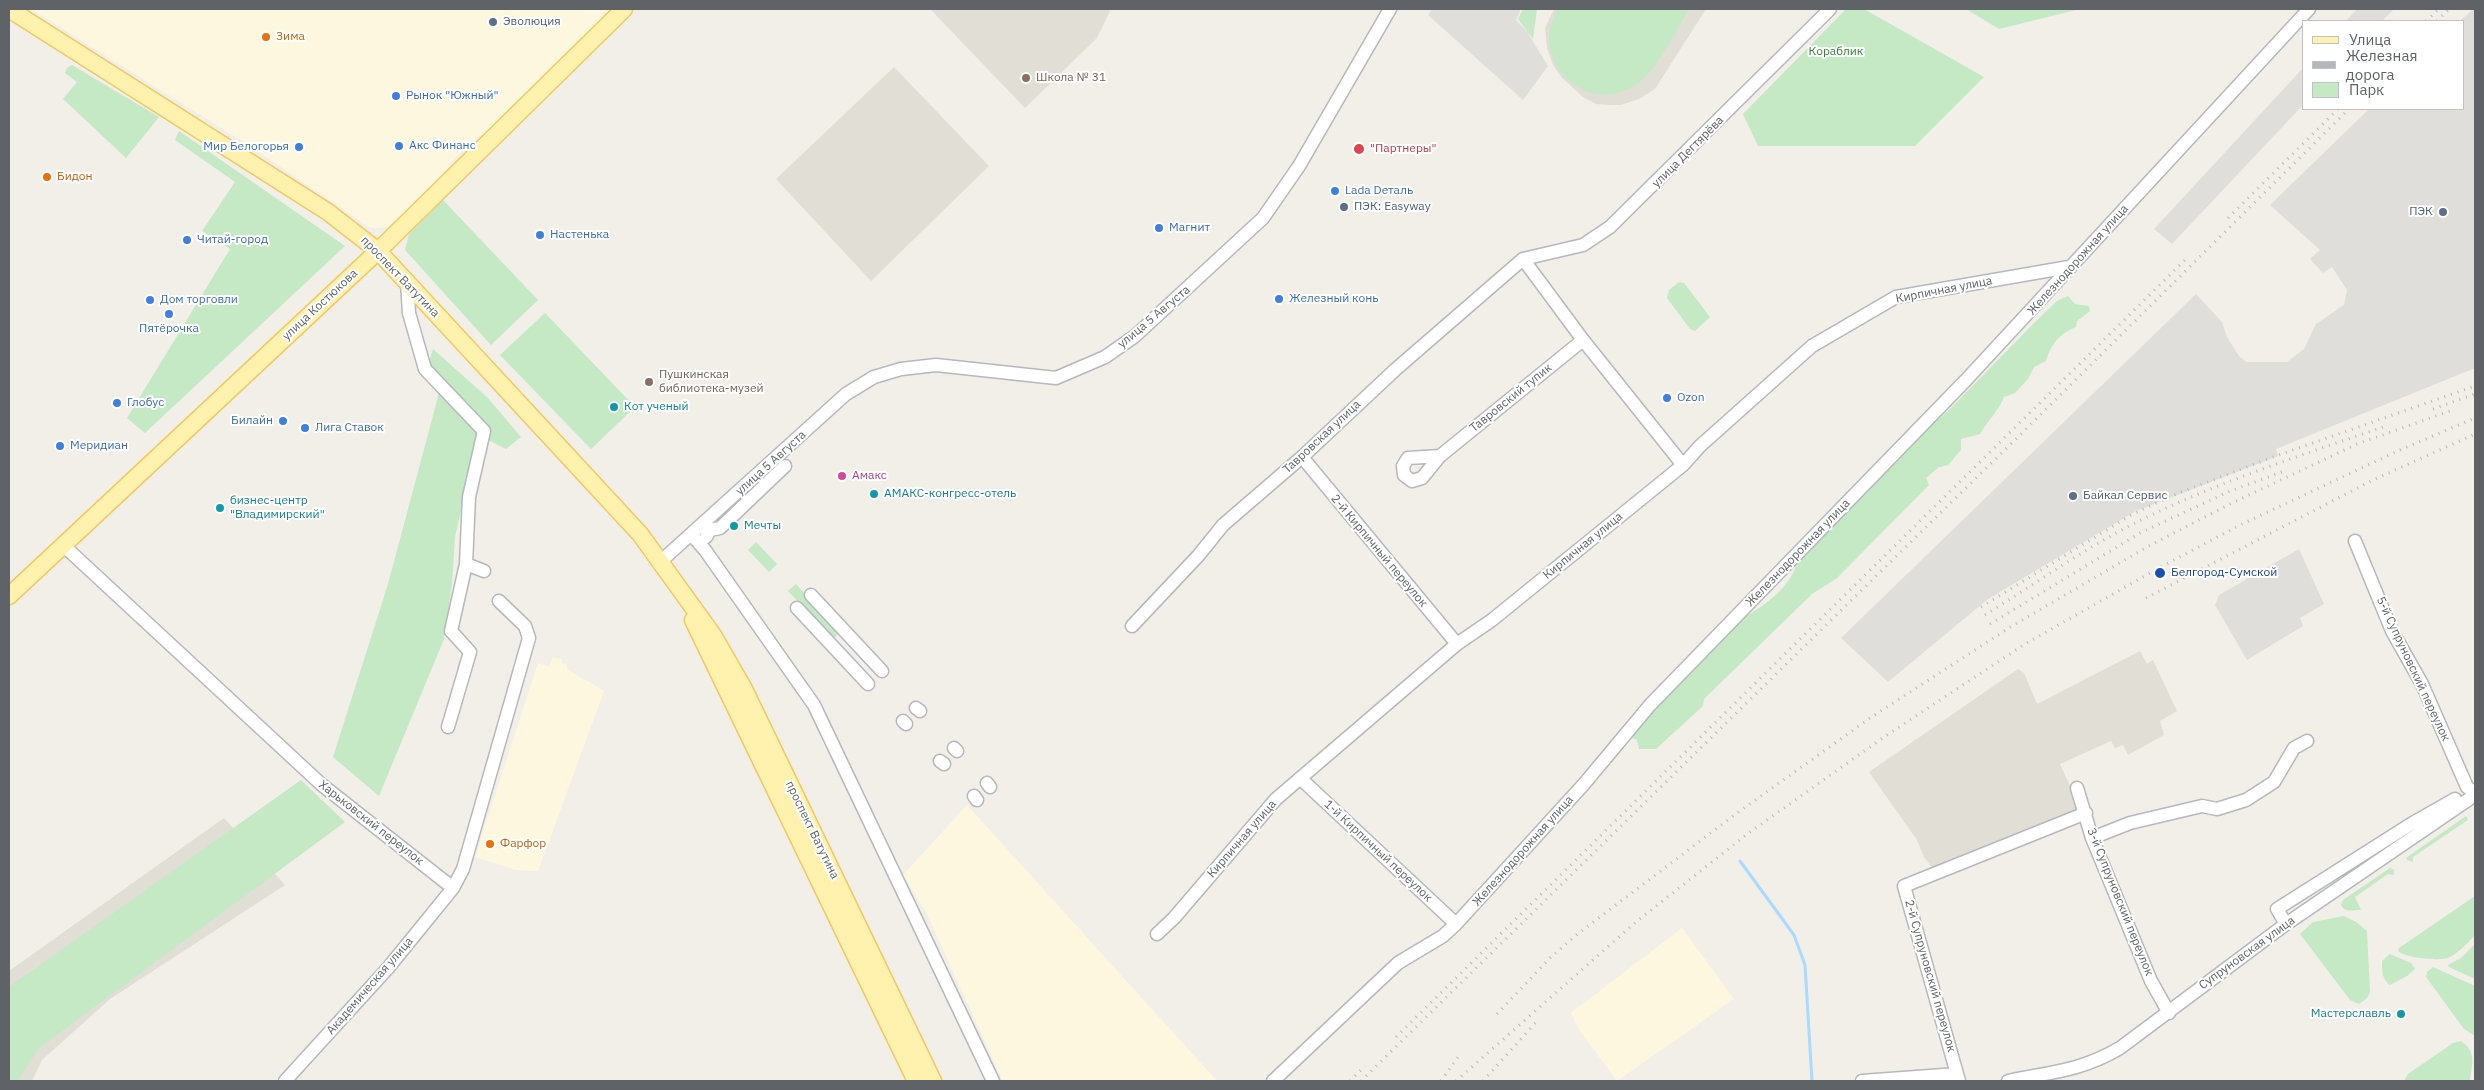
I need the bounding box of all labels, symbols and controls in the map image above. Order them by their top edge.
place label: Эволюция [503,15,561,29]
marker: Эволюция [487,16,499,28]
legend [2302,20,2464,110]
place label: Зима [276,30,305,44]
text: Улица [2349,30,2391,49]
marker: Зима [260,31,272,43]
park label: Кораблик [1809,45,1863,59]
text: Железная дорога [2346,46,2417,84]
place label: Школа № 31 [1036,71,1106,85]
marker: Школа № 31 [1020,72,1032,84]
text: Парк [2349,80,2384,99]
place label: Рынок "Южный" [406,89,499,103]
marker: Рынок "Южный" [390,90,402,102]
street label: улица Дегтярёва [1649,113,1727,191]
place label: Акс Финанс [409,139,476,153]
place label: Мир Белогорья [203,140,289,154]
marker: Акс Финанс [393,140,405,152]
marker: Мир Белогорья [293,141,305,153]
marker: "Партнеры" [1352,142,1366,156]
place label: "Партнеры" [1370,142,1437,156]
place label: Бидон [57,170,93,184]
marker: Бидон [41,171,53,183]
place label: Lada Dеталь [1345,184,1413,198]
marker: Lada Dеталь [1329,185,1341,197]
place label: ПЭК: Easyway [1354,200,1431,214]
marker: ПЭК: Easyway [1338,201,1350,213]
street label: Железнодорожная улица [2025,202,2131,318]
place label: ПЭК [2409,205,2433,219]
marker: ПЭК [2437,206,2449,218]
place label: Магнит [1169,221,1210,235]
marker: Магнит [1153,222,1165,234]
place label: Настенька [550,228,609,242]
marker: Настенька [534,229,546,241]
place label: Читай-город [197,233,268,247]
street label: проспект Ватутина [358,233,442,321]
marker: Читай-город [181,234,193,246]
street label: улица Костюкова [279,266,361,344]
street label: Кирпичная улица [1894,274,1994,306]
street label: улица 5 Августа [1115,283,1193,351]
place label: Железный конь [1289,292,1378,306]
place label: Дом торговли [160,293,238,307]
marker: Железный конь [1273,293,1285,305]
marker: Дом торговли [144,294,156,306]
marker: Пятёрочка [163,308,175,320]
place label: Пятёрочка [139,322,199,336]
street label: Тавровский тупик [1467,361,1555,435]
place label: Пушкинская библиотека-музей [659,368,764,396]
marker: Пушкинская библиотека-музей [643,376,655,388]
place label: Ozon [1677,391,1704,405]
marker: Ozon [1661,392,1673,404]
place label: Глобус [127,396,164,410]
marker: Глобус [111,397,123,409]
street label: Тавровская улица [1280,397,1364,477]
place label: Кот ученый [624,400,689,414]
marker: Кот ученый [608,401,620,413]
place label: Билайн [231,414,273,428]
marker: Билайн [277,415,289,427]
place label: Лига Ставок [315,421,384,435]
marker: Лига Ставок [299,422,311,434]
street label: улица 5 Августа [733,428,809,498]
place label: Меридиан [70,439,128,453]
marker: Меридиан [54,440,66,452]
place label: Амакс [852,469,887,483]
marker: Амакс [836,470,848,482]
place label: АМАКС-конгресс-отель [884,487,1016,501]
marker: АМАКС-конгресс-отель [868,488,880,500]
place label: Байкал Сервис [2083,489,2168,503]
marker: Байкал Сервис [2067,490,2079,502]
street label: 2-й Кирпичный переулок [1328,492,1430,610]
place label: бизнес-центр "Владимирский" [230,494,325,522]
street label: Железнодорожная улица [1743,496,1853,610]
marker: бизнес-центр "Владимирский" [214,502,226,514]
street label: Кирпичная улица [1540,510,1626,582]
place label: Мечты [744,519,781,533]
marker: Мечты [728,520,740,532]
marker: Белгород-Сумской [2153,566,2167,580]
place label: Белгород-Сумской [2171,566,2277,580]
street label: 5-й Супруновский переулок [2373,594,2453,744]
street label: Харьковский переулок [316,778,426,868]
street label: проспект Ватутина [782,779,842,881]
street label: Железнодорожная улица [1470,793,1576,909]
street label: Кирпичная улица [1204,797,1280,881]
street label: 1-й Кирпичный переулок [1321,797,1435,905]
street label: 3-й Супруновский переулок [2084,826,2156,978]
place label: Фарфор [500,837,546,851]
marker: Фарфор [484,838,496,850]
street label: 2-й Супруновский переулок [1901,898,1959,1054]
street label: Супруновская улица [2196,913,2298,993]
street label: Академическая улица [324,934,416,1038]
place label: Мастерславль [2311,1007,2391,1021]
marker: Мастерславль [2395,1008,2407,1020]

